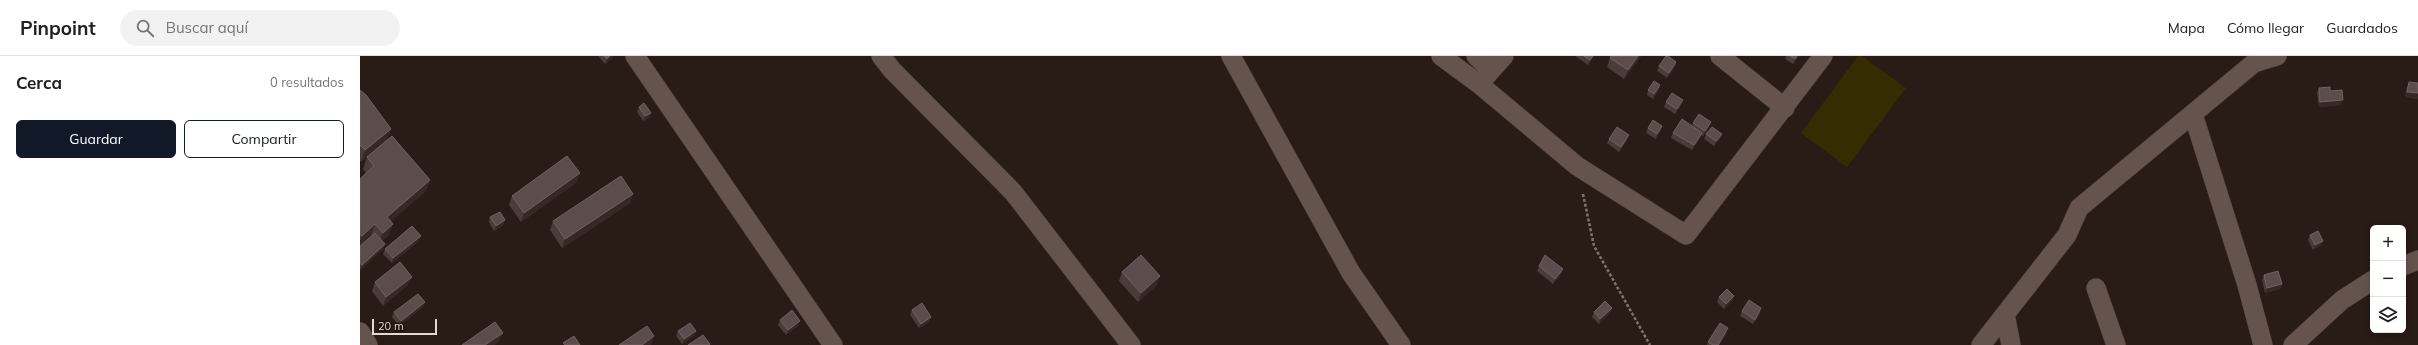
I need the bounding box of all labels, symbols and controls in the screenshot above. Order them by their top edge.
search box [120,10,400,46]
text: Pinpoint [20,16,96,40]
icon: search [134,17,156,39]
text: Buscar aquí [166,18,248,37]
text: Mapa [2168,19,2205,37]
text: Cómo llegar [2227,19,2304,37]
text: Guardados [2326,19,2398,37]
text: Cerca [16,72,62,93]
text: 0 resultados [270,74,344,90]
button: Guardar [16,120,176,158]
button: Compartir [184,120,344,158]
map controls [2370,225,2406,333]
button: + [2370,225,2406,261]
button: − [2370,261,2406,297]
button: layers [2370,297,2406,333]
scale bar [372,317,437,336]
text: 20 m [378,319,404,333]

